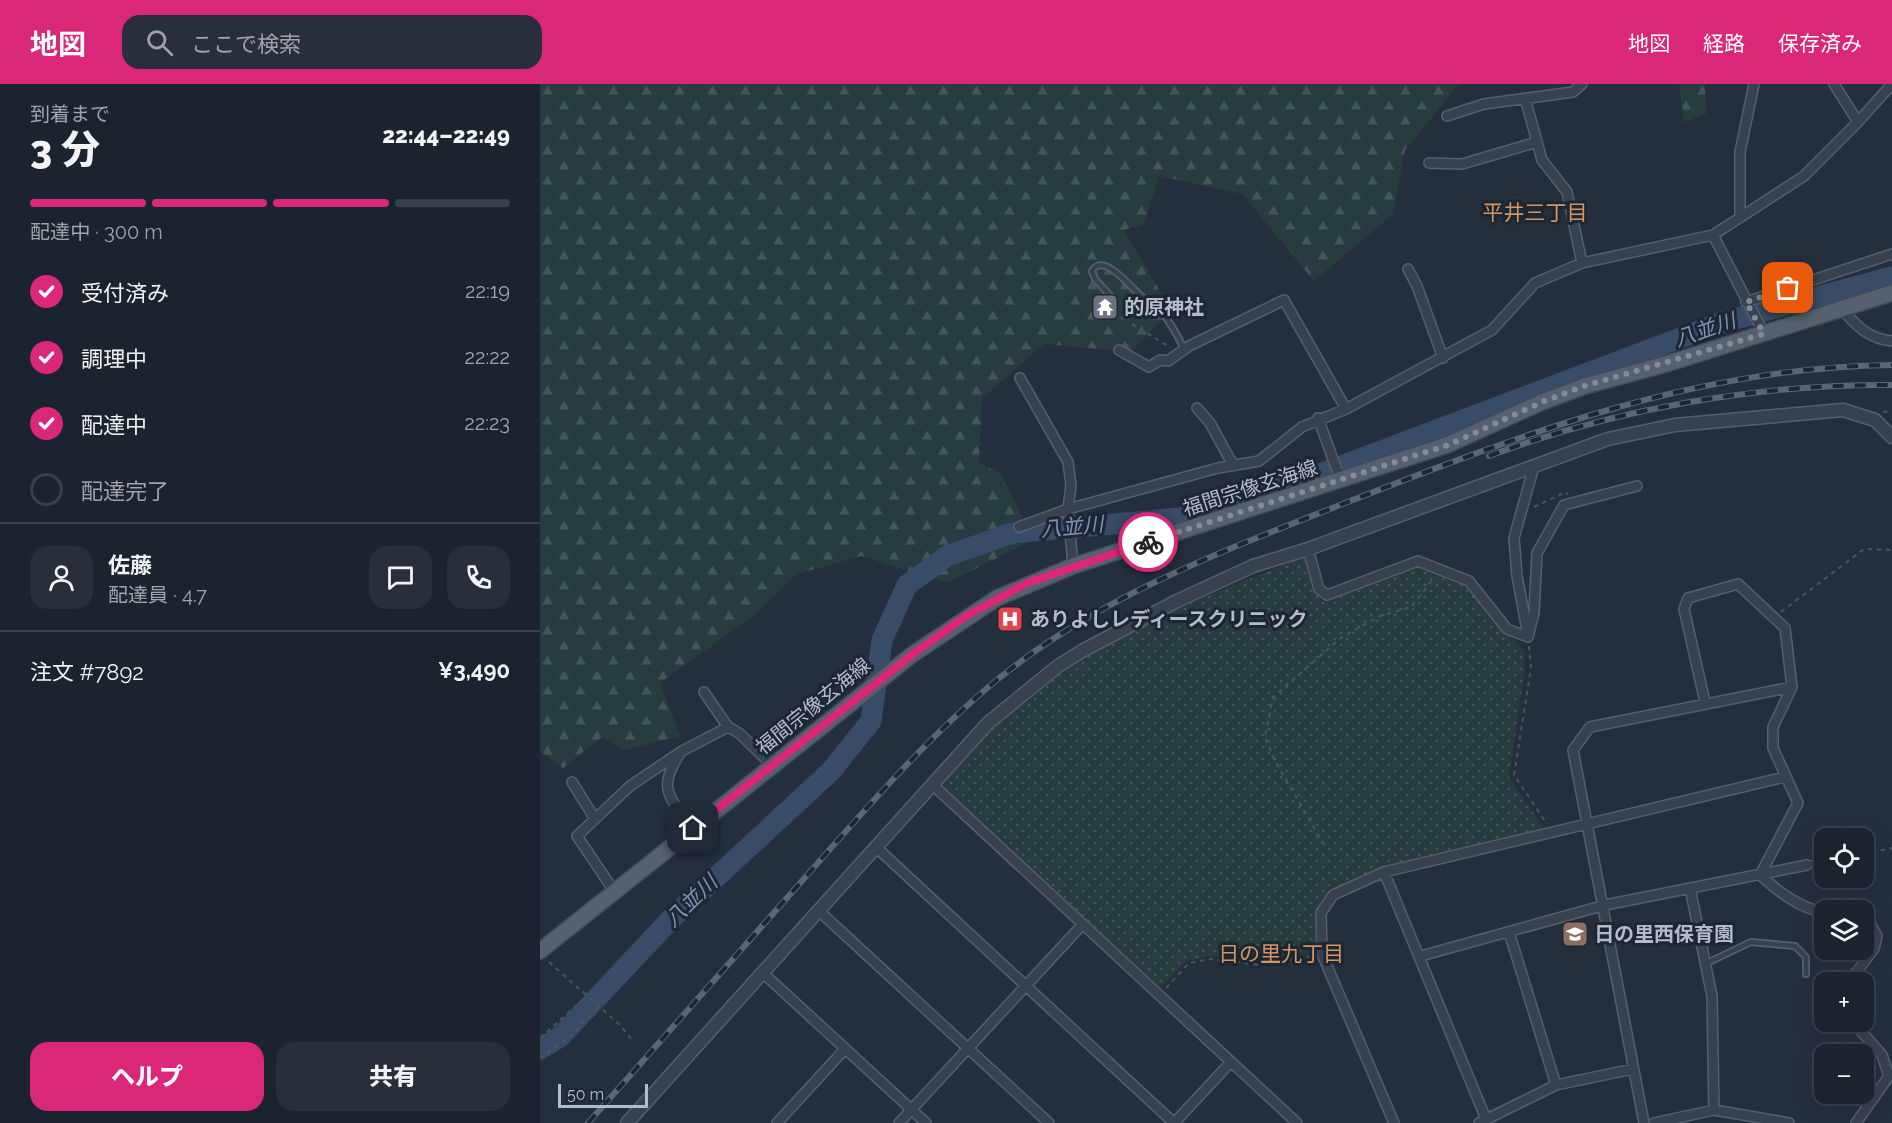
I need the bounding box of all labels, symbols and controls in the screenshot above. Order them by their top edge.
search box [122,15,542,69]
icon: search [143,26,176,59]
text: 地図 [30,28,86,61]
text: ここで検索 [191,31,301,57]
text: 地図 [1628,31,1670,56]
text: 経路 [1703,31,1745,56]
text: 保存済み [1778,31,1862,56]
text: 到着まで [30,102,110,126]
text: 22:44–22:49 [382,122,510,148]
text: 3 分 [30,126,100,172]
district label: 平井三丁目 [1483,200,1588,225]
text: 配達中 · 300 m [30,220,163,244]
pin [1762,262,1813,313]
icon: bag [1771,271,1804,304]
icon: check [30,275,63,308]
text: 22:19 [465,279,510,303]
text: 受付済み [81,280,169,306]
temple icon: 的原神社 [1090,292,1120,322]
place label: 的原神社 [1124,295,1204,319]
water label: 八並川 [1671,307,1741,352]
icon: check [30,341,63,374]
text: 22:22 [465,345,510,369]
text: 調理中 [81,346,147,372]
icon: check [30,407,63,440]
text: 22:23 [464,411,510,435]
text: 配達中 [81,412,147,438]
street label: 福間宗像玄海線 [1180,455,1320,521]
text: 配達完了 [81,478,169,504]
water label: 八並川 [1039,511,1106,542]
courier [1118,512,1178,572]
icon: bike [1132,526,1165,559]
button: person [30,546,93,609]
button: chat [369,546,432,609]
button: phone [447,546,510,609]
text: 佐藤 [108,552,152,578]
text: 配達員 · 4.7 [108,583,207,607]
hospital icon: ありよしレディースクリニック [995,604,1025,634]
place label: ありよしレディースクリニック [1030,607,1308,631]
street label: 福間宗像玄海線 [751,653,875,759]
text: ¥3,490 [438,657,510,683]
text: 注文 #7892 [30,659,144,685]
pin [667,802,718,853]
icon: home [676,811,709,844]
map controls [1814,828,1874,1104]
button: locate [1814,828,1874,888]
water label: 八並川 [659,868,723,932]
button: layers [1814,900,1874,960]
school or university icon: 日の里西保育園 [1560,919,1590,949]
place label: 日の里西保育園 [1594,922,1734,946]
district label: 日の里九丁目 [1218,941,1344,966]
button: + [1814,972,1874,1032]
button: ヘルプ [30,1042,264,1111]
button: 共有 [276,1042,510,1111]
button: − [1814,1044,1874,1104]
scale bar [558,1081,648,1108]
text: 50 m [567,1085,604,1104]

